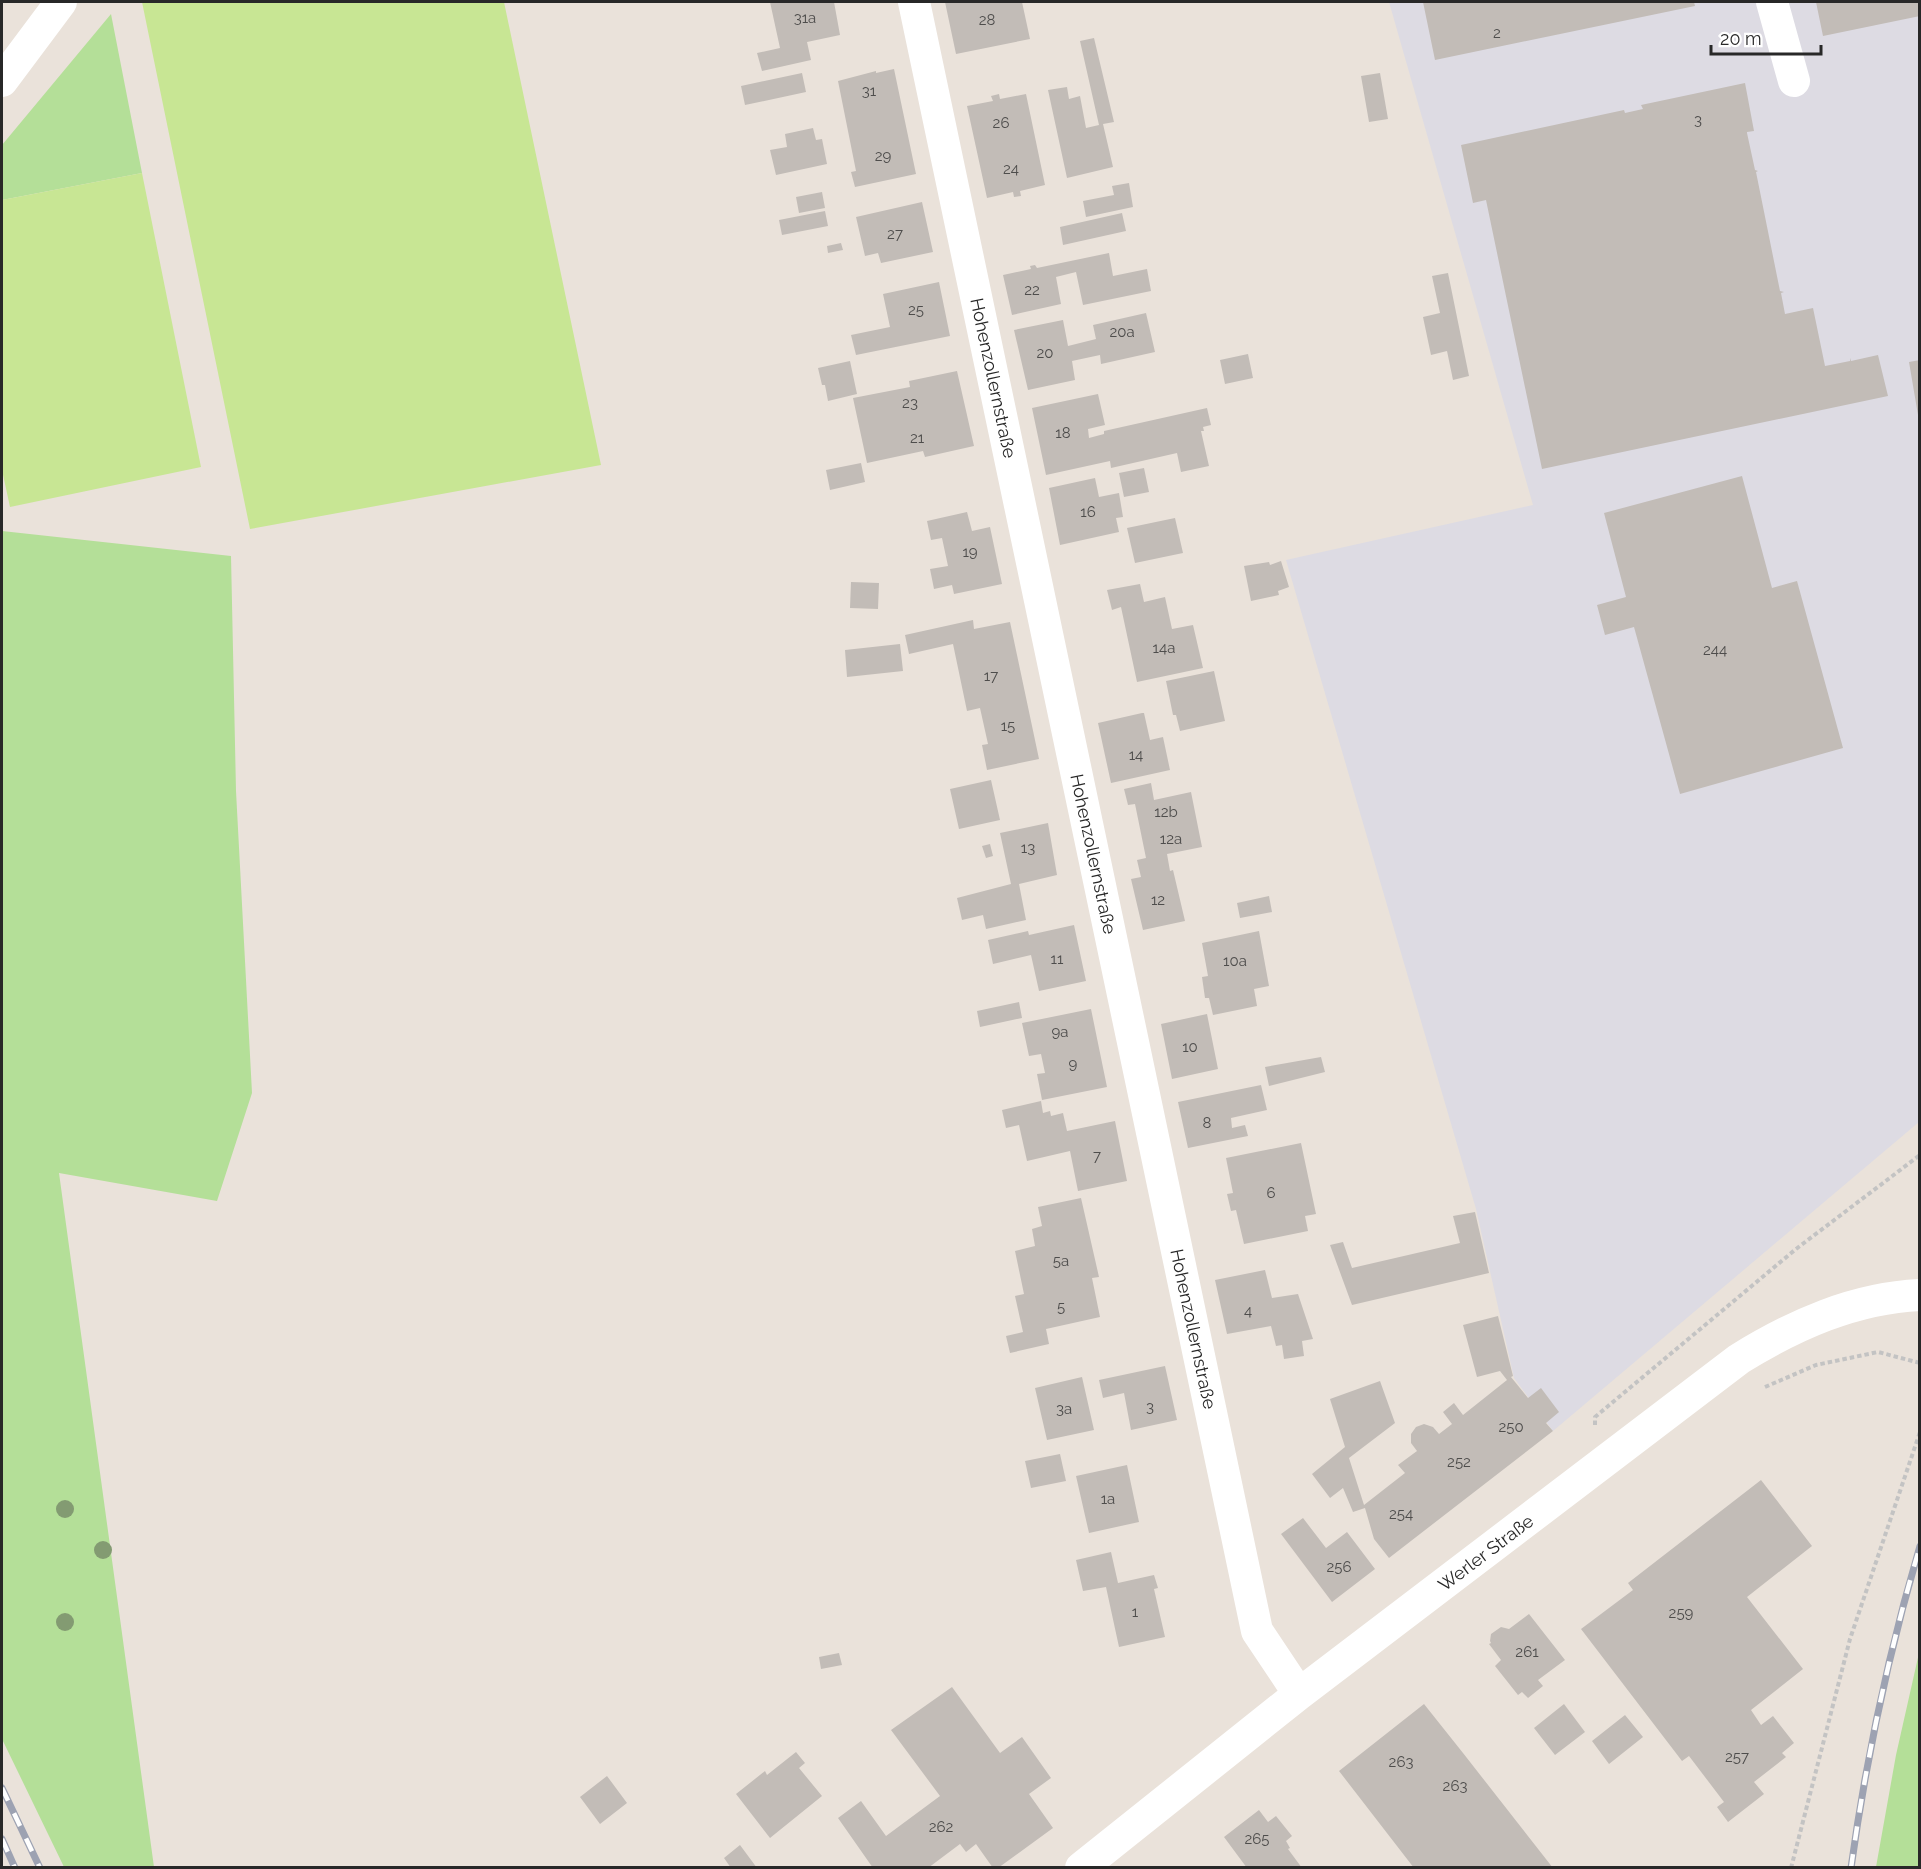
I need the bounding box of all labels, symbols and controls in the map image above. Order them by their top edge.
house number: 31a [794,9,816,27]
house number: 28 [979,11,995,29]
scale bar [1711,18,1820,56]
house number: 2 [1493,24,1501,42]
text: 20 m [1720,28,1762,49]
house number: 31 [862,82,877,100]
house number: 3 [1694,111,1702,129]
house number: 26 [993,114,1009,132]
house number: 29 [875,147,892,165]
house number: 24 [1003,160,1019,178]
house number: 27 [887,225,903,243]
house number: 22 [1024,281,1040,299]
street label: Hohenzollernstraße [966,296,1021,460]
house number: 25 [908,301,924,319]
house number: 20a [1109,323,1135,341]
house number: 20 [1037,344,1054,362]
house number: 23 [902,394,918,412]
house number: 18 [1055,424,1071,442]
house number: 21 [910,429,925,447]
house number: 16 [1080,503,1096,521]
house number: 19 [962,543,978,561]
house number: 14a [1153,639,1175,657]
house number: 244 [1703,641,1727,659]
house number: 17 [984,667,998,685]
house number: 15 [1001,717,1015,735]
house number: 14 [1129,746,1143,764]
street label: Hohenzollernstraße [1066,772,1121,936]
house number: 12b [1154,803,1178,821]
house number: 12a [1160,830,1182,848]
house number: 13 [1021,839,1035,857]
house number: 12 [1151,891,1165,909]
house number: 11 [1051,950,1064,968]
house number: 10a [1223,952,1247,970]
house number: 9a [1052,1023,1068,1041]
house number: 10 [1182,1038,1198,1056]
house number: 9 [1069,1055,1078,1073]
house number: 8 [1203,1114,1212,1132]
house number: 7 [1093,1147,1101,1165]
house number: 6 [1266,1184,1276,1202]
street label: Hohenzollernstraße [1166,1247,1221,1411]
house number: 5a [1053,1252,1069,1270]
house number: 5 [1057,1298,1065,1316]
house number: 4 [1244,1302,1252,1320]
house number: 3 [1146,1398,1154,1416]
house number: 3a [1056,1400,1072,1418]
house number: 250 [1498,1418,1524,1436]
house number: 252 [1447,1453,1471,1471]
house number: 1a [1101,1490,1115,1508]
house number: 254 [1389,1505,1413,1523]
street label: Werler Straße [1434,1510,1538,1595]
house number: 256 [1326,1558,1352,1576]
house number: 1 [1132,1603,1139,1621]
house number: 259 [1669,1604,1694,1622]
house number: 261 [1515,1643,1539,1661]
house number: 257 [1725,1748,1749,1766]
house number: 263 [1389,1753,1413,1771]
house number: 263 [1443,1777,1467,1795]
house number: 262 [929,1818,954,1836]
house number: 265 [1244,1830,1270,1848]

